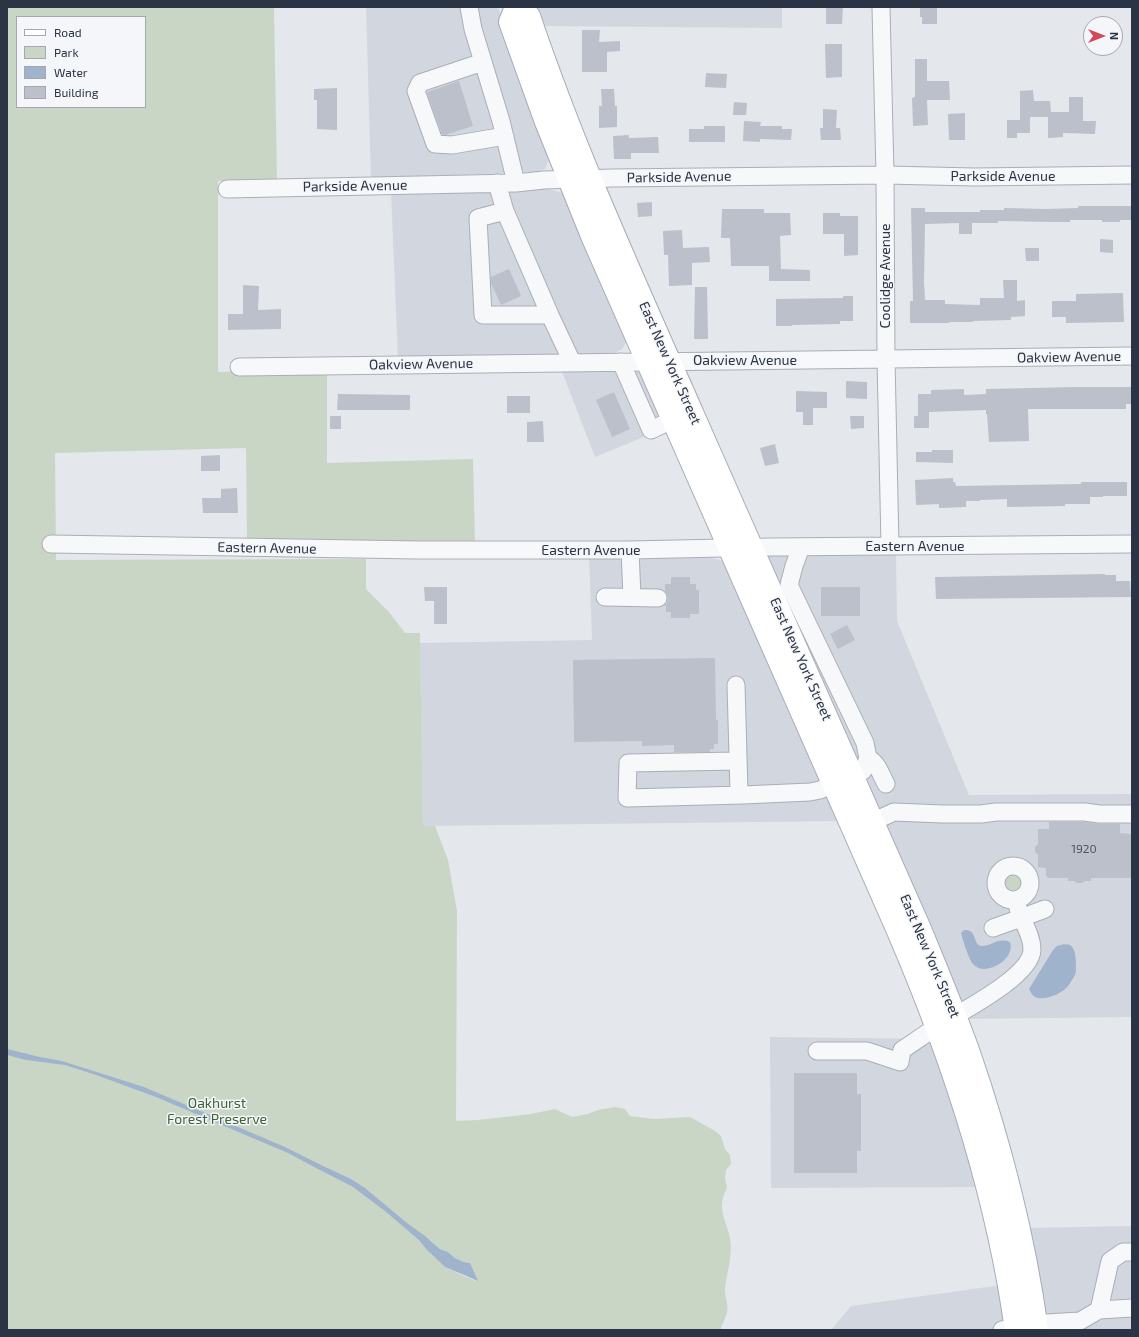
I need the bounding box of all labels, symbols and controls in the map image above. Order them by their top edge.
legend [16,16,146,108]
north arrow [1083,16,1123,56]
text: Road [54,25,82,39]
text: N [1108,32,1121,40]
text: Park [54,45,79,59]
text: Water [54,65,88,79]
text: Building [54,85,98,99]
street label: Parkside Avenue [626,168,732,186]
street label: Parkside Avenue [951,168,1055,184]
street label: Parkside Avenue [302,177,408,195]
street label: Coolidge Avenue [877,224,893,328]
street label: East New York Street [635,299,705,427]
street label: Oakview Avenue [1017,348,1121,366]
street label: Oakview Avenue [693,352,797,368]
street label: Oakview Avenue [369,355,473,373]
street label: Eastern Avenue [865,538,965,554]
street label: Eastern Avenue [217,539,317,557]
street label: Eastern Avenue [541,542,641,558]
street label: East New York Street [766,595,836,723]
house number: 1920 [1071,842,1097,856]
street label: East New York Street [896,892,964,1020]
park label: Oakhurst Forest Preserve [167,1095,267,1128]

